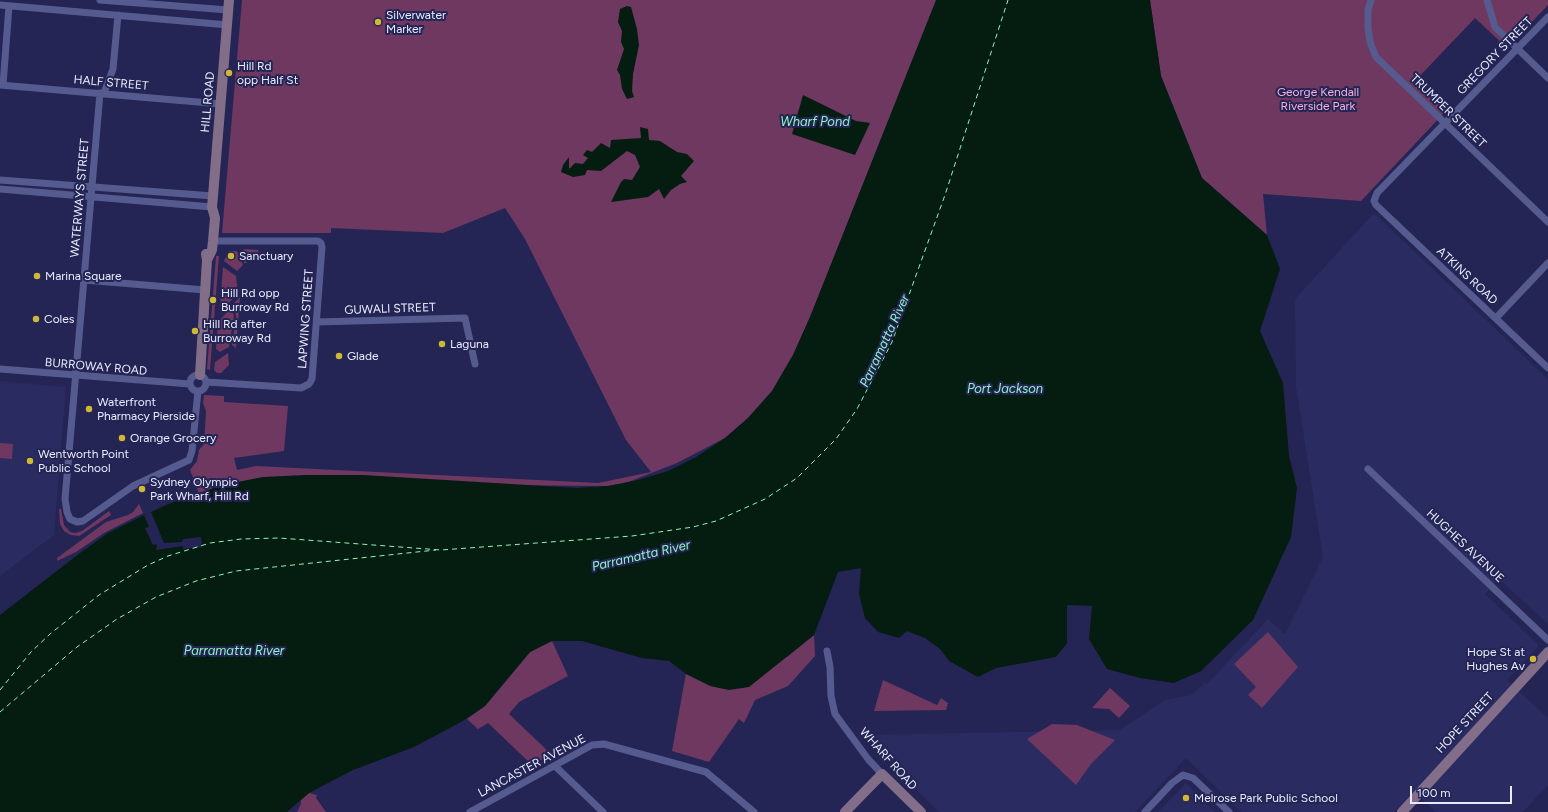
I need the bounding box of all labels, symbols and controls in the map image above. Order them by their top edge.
place label: Silverwater Marker [386,8,446,36]
street label: GREGORY STREET [1454,14,1536,98]
marker: Silverwater Marker [373,17,383,27]
place label: Hill Rd opp Half St [237,59,298,87]
marker: Hill Rd opp Half St [224,68,234,78]
street label: HILL ROAD [198,71,218,133]
street label: TRUMPER STREET [1407,71,1489,151]
street label: HALF STREET [73,73,149,93]
park label: George Kendall Riverside Park [1277,85,1359,113]
water label: Wharf Pond [780,114,850,130]
street label: WATERWAYS STREET [68,138,92,258]
street label: ATKINS ROAD [1434,244,1500,308]
place label: Sanctuary [239,249,293,263]
marker: Sanctuary [226,251,236,261]
place label: Marina Square [45,269,122,283]
street label: LAPWING STREET [295,269,317,369]
marker: Marina Square [32,271,42,281]
place label: Hill Rd opp Burroway Rd [221,286,289,314]
water label: Parramatta River [857,292,913,390]
marker: Hill Rd opp Burroway Rd [208,295,218,305]
street label: GUWALI STREET [344,300,436,318]
place label: Coles [44,312,74,326]
marker: Coles [31,314,41,324]
place label: Hill Rd after Burroway Rd [203,317,271,345]
marker: Hill Rd after Burroway Rd [190,326,200,336]
place label: Laguna [450,337,489,351]
marker: Laguna [437,339,447,349]
place label: Glade [347,349,378,363]
marker: Glade [334,351,344,361]
street label: BURROWAY ROAD [44,355,148,379]
water label: Port Jackson [967,381,1043,397]
place label: Waterfront Pharmacy Pierside [97,395,195,423]
marker: Waterfront Pharmacy Pierside [84,404,94,414]
place label: Orange Grocery [130,431,216,445]
marker: Orange Grocery [117,433,127,443]
place label: Wentworth Point Public School [38,447,129,475]
marker: Wentworth Point Public School [25,456,35,466]
place label: Sydney Olympic Park Wharf, Hill Rd [150,475,249,503]
marker: Sydney Olympic Park Wharf, Hill Rd [137,484,147,494]
street label: HUGHES AVENUE [1423,506,1507,586]
water label: Parramatta River [590,537,692,575]
water label: Parramatta River [184,643,284,659]
place label: Hope St at Hughes Av [1466,645,1525,673]
marker: Hope St at Hughes Av [1528,654,1538,664]
street label: HOPE STREET [1433,690,1497,756]
street label: WHARF ROAD [856,725,920,793]
street label: LANCASTER AVENUE [476,731,588,801]
scale bar [1412,778,1514,804]
text: 100 m [1417,786,1451,800]
place label: Melrose Park Public School [1194,791,1338,805]
marker: Melrose Park Public School [1181,793,1191,803]

